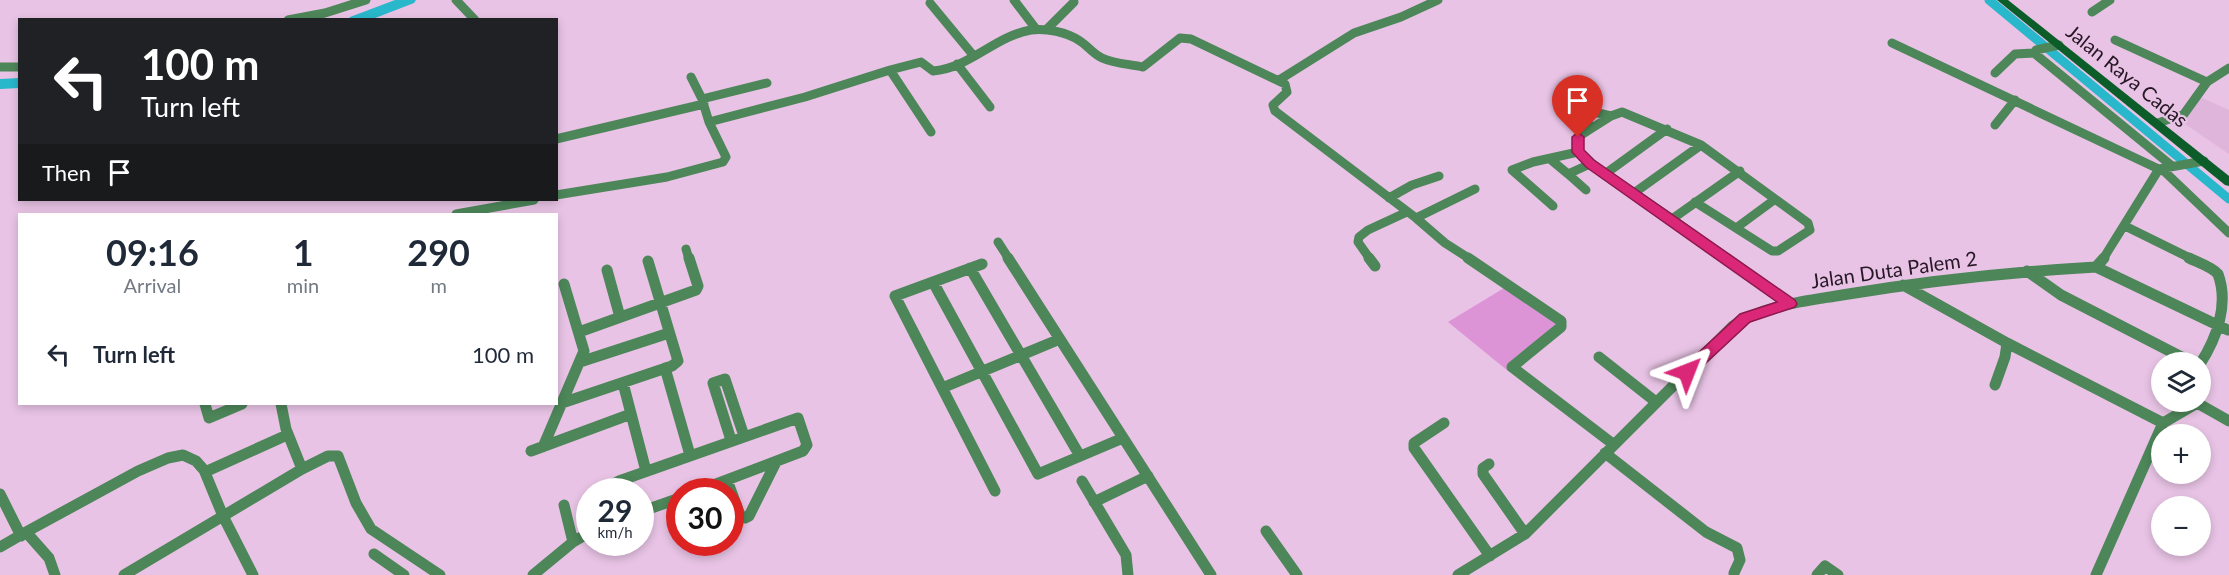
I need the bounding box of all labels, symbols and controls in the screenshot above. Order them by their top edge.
street label: Jalan Raya Cadas [2062,19,2193,132]
text: 100 m [141,39,259,89]
icon: left [42,42,120,120]
pin [1552,75,1603,137]
icon: arrive [1561,84,1594,117]
text: Turn left [141,90,240,123]
icon: arrive [103,156,136,189]
text: Then [42,159,91,186]
text: 09:16 [106,230,199,274]
text: 1 [293,230,314,274]
text: 290 [407,230,470,274]
street label: Jalan Duta Palem 2 [1809,245,1978,293]
text: Arrival [124,273,181,297]
text: min [287,273,319,297]
text: m [430,273,447,297]
icon: left [42,338,75,371]
position arrow [1655,340,1719,404]
text: Turn left [93,341,175,368]
text: 100 m [472,341,534,368]
map controls [2151,352,2211,556]
button: layers [2151,352,2211,412]
button: + [2151,424,2211,484]
speed limit sign: 30 [666,478,744,556]
text: 29 [598,492,632,528]
button: − [2151,496,2211,556]
text: km/h [597,523,633,541]

